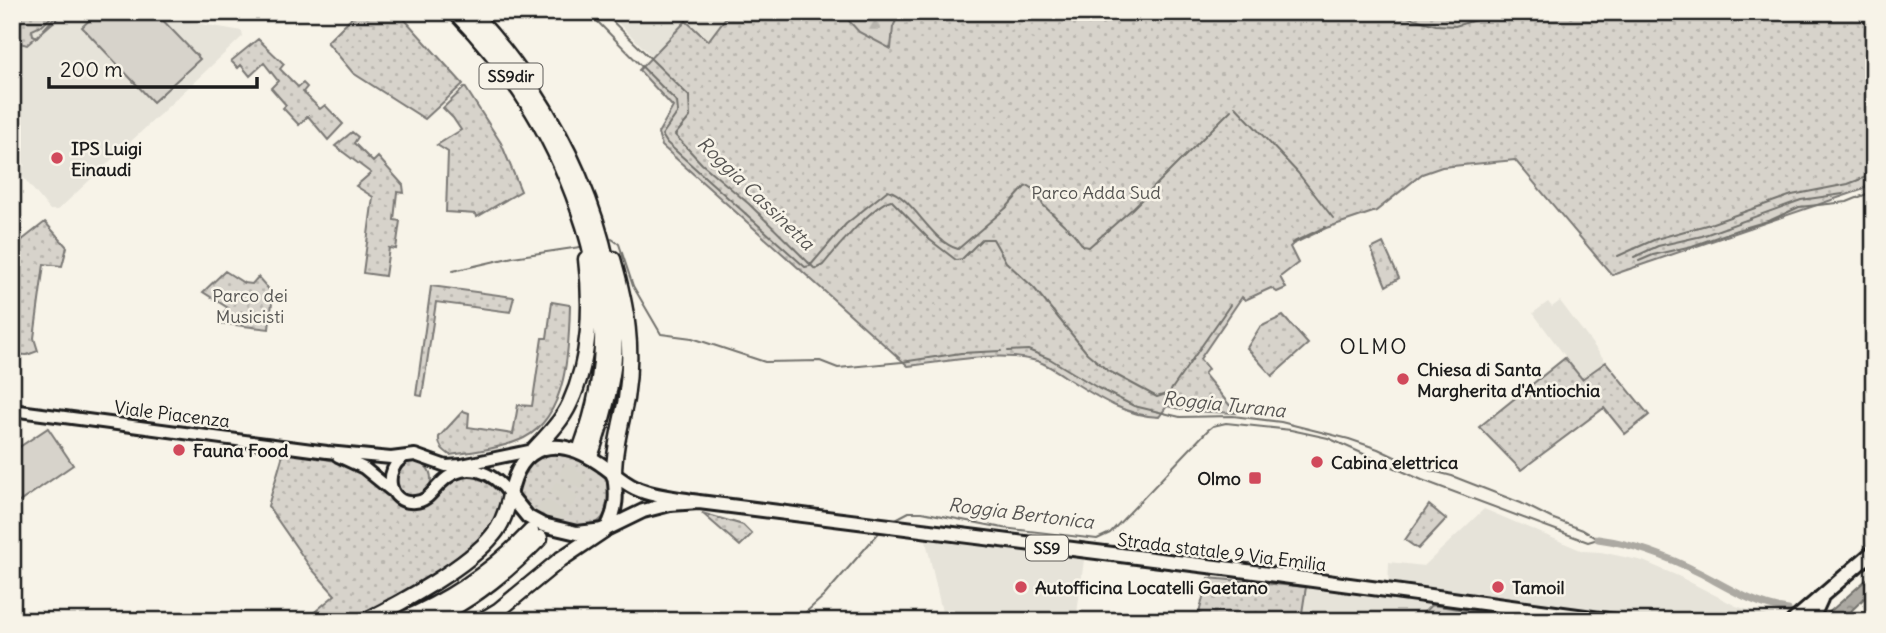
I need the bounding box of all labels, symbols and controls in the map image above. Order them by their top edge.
scale bar [49,46,257,90]
text: 200 m [60,56,123,83]
road number: SS9dir [480,64,542,88]
water label: Roggia Cassinetta [693,131,820,256]
place label: IPS Luigi Einaudi [71,137,142,181]
marker: IPS Luigi Einaudi [49,150,65,166]
park label: Parco Adda Sud [1031,181,1161,204]
park label: Parco dei Musicisti [212,284,288,328]
district label: OLMO [1340,333,1408,360]
place label: Chiesa di Santa Margherita d'Antiochia [1417,358,1600,402]
marker: Chiesa di Santa Margherita d'Antiochia [1395,371,1411,387]
water label: Roggia Turana [1161,386,1288,423]
street label: Viale Piacenza [113,395,231,433]
place label: Fauna Food [193,439,289,462]
marker: Fauna Food [171,442,187,458]
place label: Cabina elettrica [1331,451,1458,474]
marker: Cabina elettrica [1309,454,1325,470]
place label: Olmo [1197,467,1241,490]
marker: Olmo [1247,470,1263,486]
water label: Roggia Bertonica [947,492,1096,534]
street label: Strada statale 9 Via Emilia [1116,528,1328,576]
road number: SS9 [1026,536,1068,561]
place label: Autofficina Locatelli Gaetano [1035,576,1268,599]
place label: Tamoil [1512,576,1565,599]
marker: Autofficina Locatelli Gaetano [1013,579,1029,595]
marker: Tamoil [1490,579,1506,595]

